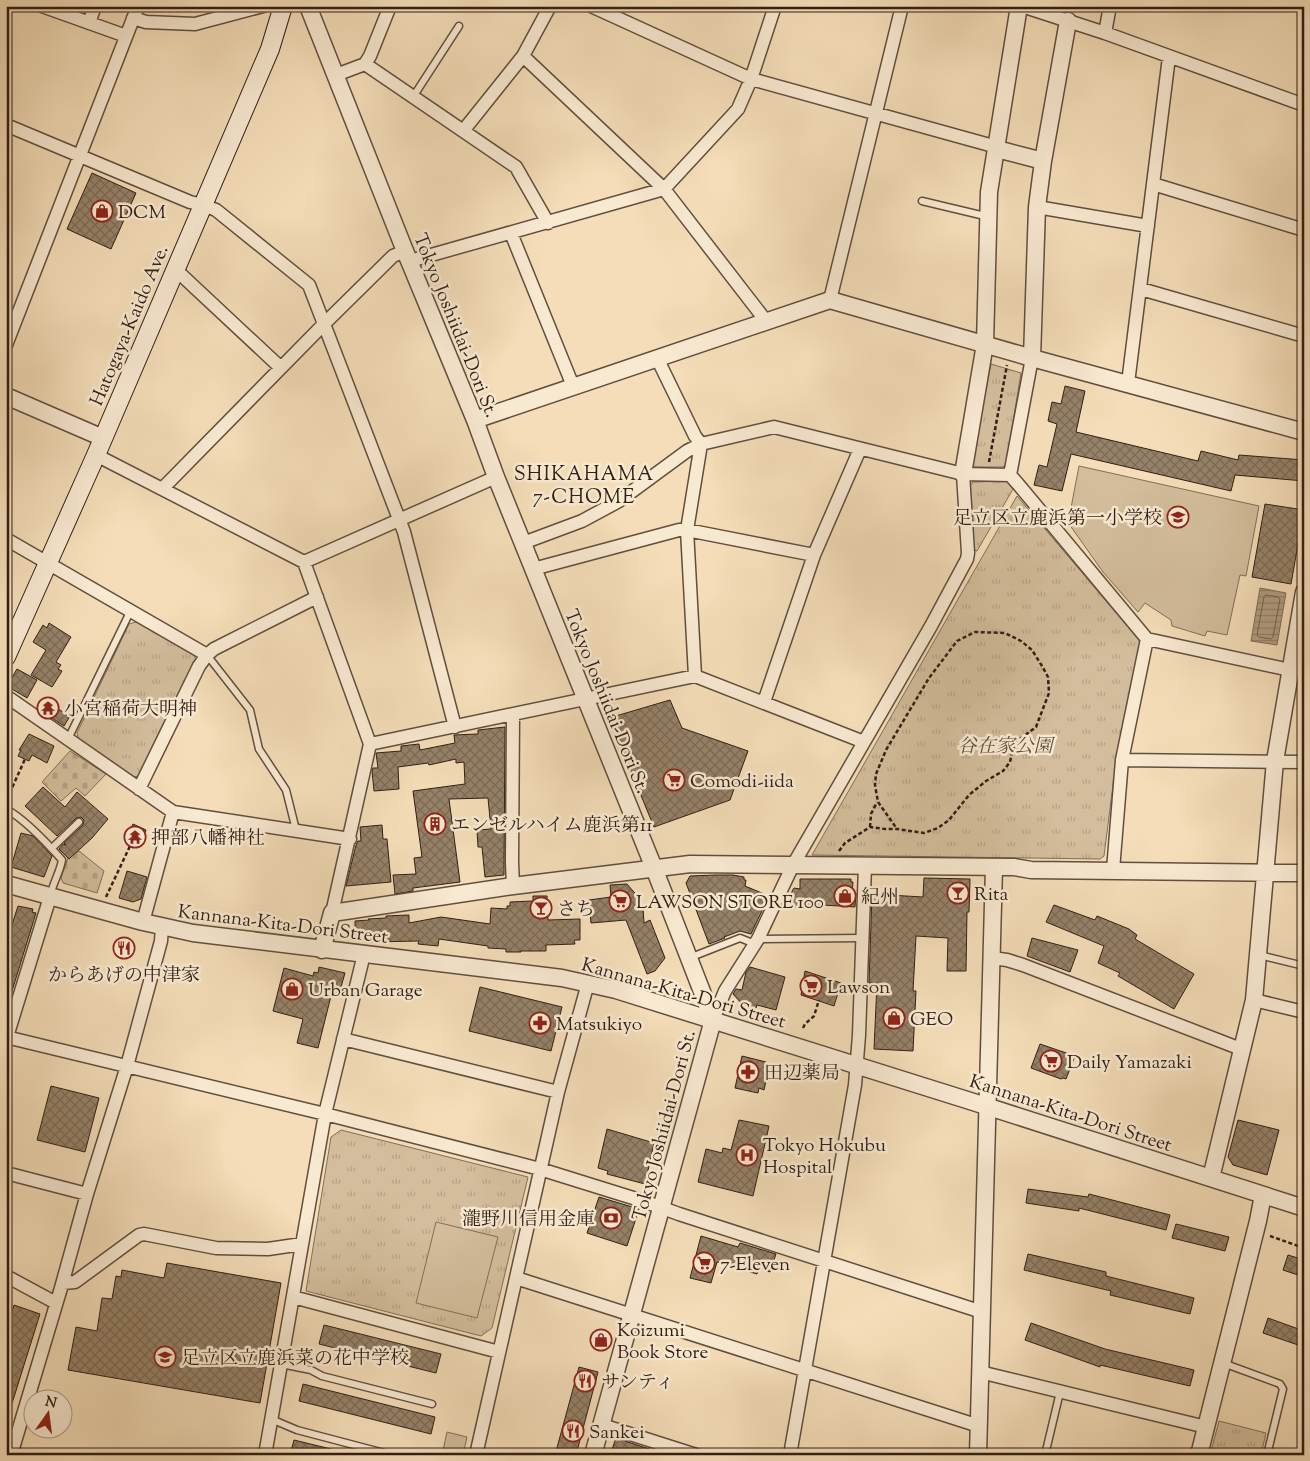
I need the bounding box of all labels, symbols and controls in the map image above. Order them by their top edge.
shop icon: DCM [90,199,114,223]
place label: DCM [118,200,166,227]
street label: Tokyo Joshiidai-Dori St. [405,230,504,422]
street label: Hatogaya-Kaido Ave. [84,241,176,411]
district label: SHIKAHAMA 7-CHOME [514,461,654,513]
school or university icon: 足立区立鹿浜第一小学校 [1166,505,1190,529]
place label: 足立区立鹿浜第一小学校 [953,506,1162,533]
street label: Tokyo Joshiidai-Dori St. [556,606,655,798]
temple icon: 小宮稲荷大明神 [36,696,60,720]
place label: 小宮稲荷大明神 [64,697,197,724]
park label: 谷在家公園 [957,734,1055,761]
supermarket icon: Comodi-iida [662,768,686,792]
place label: Comodi-iida [690,769,794,796]
building icon: エンゼルハイム鹿浜第11 [423,812,447,836]
place label: エンゼルハイム鹿浜第11 [451,813,653,840]
temple icon: 押部八幡神社 [123,825,147,849]
place label: 押部八幡神社 [151,826,265,853]
bar icon: Rita [946,881,970,905]
place label: Rita [974,882,1008,909]
shop icon: 紀州 [833,884,857,908]
place label: 紀州 [861,885,899,912]
supermarket icon: LAWSON STORE 100 [608,889,632,913]
place label: LAWSON STORE 100 [636,890,824,917]
bar icon: さち [529,896,553,920]
place label: さち [557,897,595,924]
street label: Kannana-Kita-Dori Street [176,899,390,952]
restaurant icon: からあげの中津家 [112,936,136,960]
street label: Kannana-Kita-Dori Street [578,952,789,1037]
place label: からあげの中津家 [48,963,200,990]
supermarket icon: Lawson [799,974,823,998]
place label: Lawson [827,975,890,1002]
shop icon: Urban Garage [280,977,304,1001]
place label: Urban Garage [308,978,423,1005]
shop icon: GEO [882,1006,906,1030]
place label: GEO [910,1007,953,1034]
pharmacy icon: Matsukiyo [528,1011,552,1035]
place label: Matsukiyo [556,1012,642,1039]
street label: Tokyo Joshiidai-Dori St. [627,1027,704,1224]
supermarket icon: Daily Yamazaki [1039,1049,1063,1073]
place label: Daily Yamazaki [1067,1050,1192,1077]
pharmacy icon: 田辺薬局 [736,1060,760,1084]
place label: 田辺薬局 [764,1061,840,1088]
street label: Kannana-Kita-Dori Street [965,1069,1175,1160]
place label: Tokyo Hokubu Hospital [763,1133,886,1182]
hospital icon: Tokyo Hokubu Hospital [735,1143,759,1167]
bank icon: 瀧野川信用金庫 [599,1206,623,1230]
place label: 瀧野川信用金庫 [462,1207,595,1234]
supermarket icon: 7-Eleven [692,1251,716,1275]
place label: 7-Eleven [720,1252,790,1279]
place label: Koizumi Book Store [617,1318,708,1367]
shop icon: Koizumi Book Store [589,1328,613,1352]
school or university icon: 足立区立鹿浜菜の花中学校 [153,1345,177,1369]
place label: 足立区立鹿浜菜の花中学校 [181,1346,409,1373]
restaurant icon: サンティ [573,1369,597,1393]
place label: サンティ [601,1370,675,1397]
north arrow [22,1388,72,1438]
text: N [43,1392,59,1414]
restaurant icon: Sankei [561,1419,585,1443]
place label: Sankei [589,1420,645,1447]

